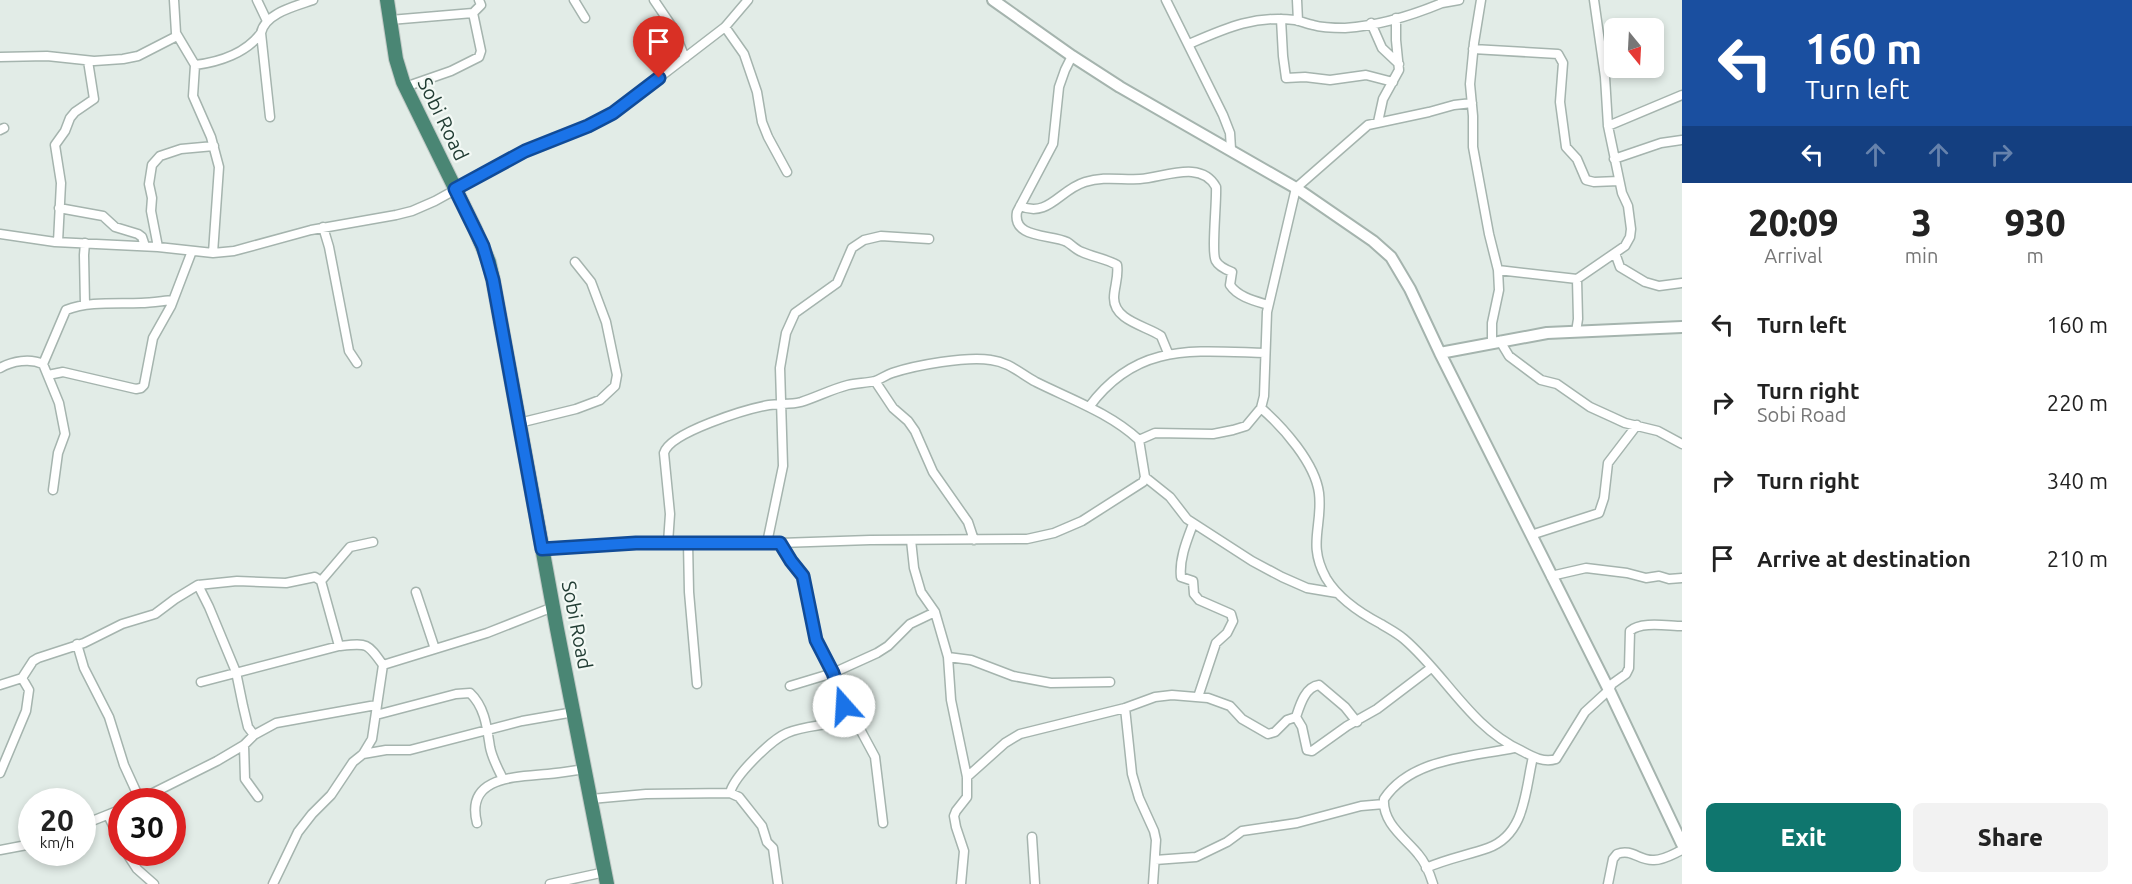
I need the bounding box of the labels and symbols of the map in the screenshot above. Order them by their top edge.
pin [633,16,684,78]
north arrow [1604,18,1664,78]
street label: Sobi Road [414,74,473,164]
street label: Sobi Road [558,579,597,671]
position arrow [812,674,876,738]
speed limit sign: 30 [108,788,186,866]

